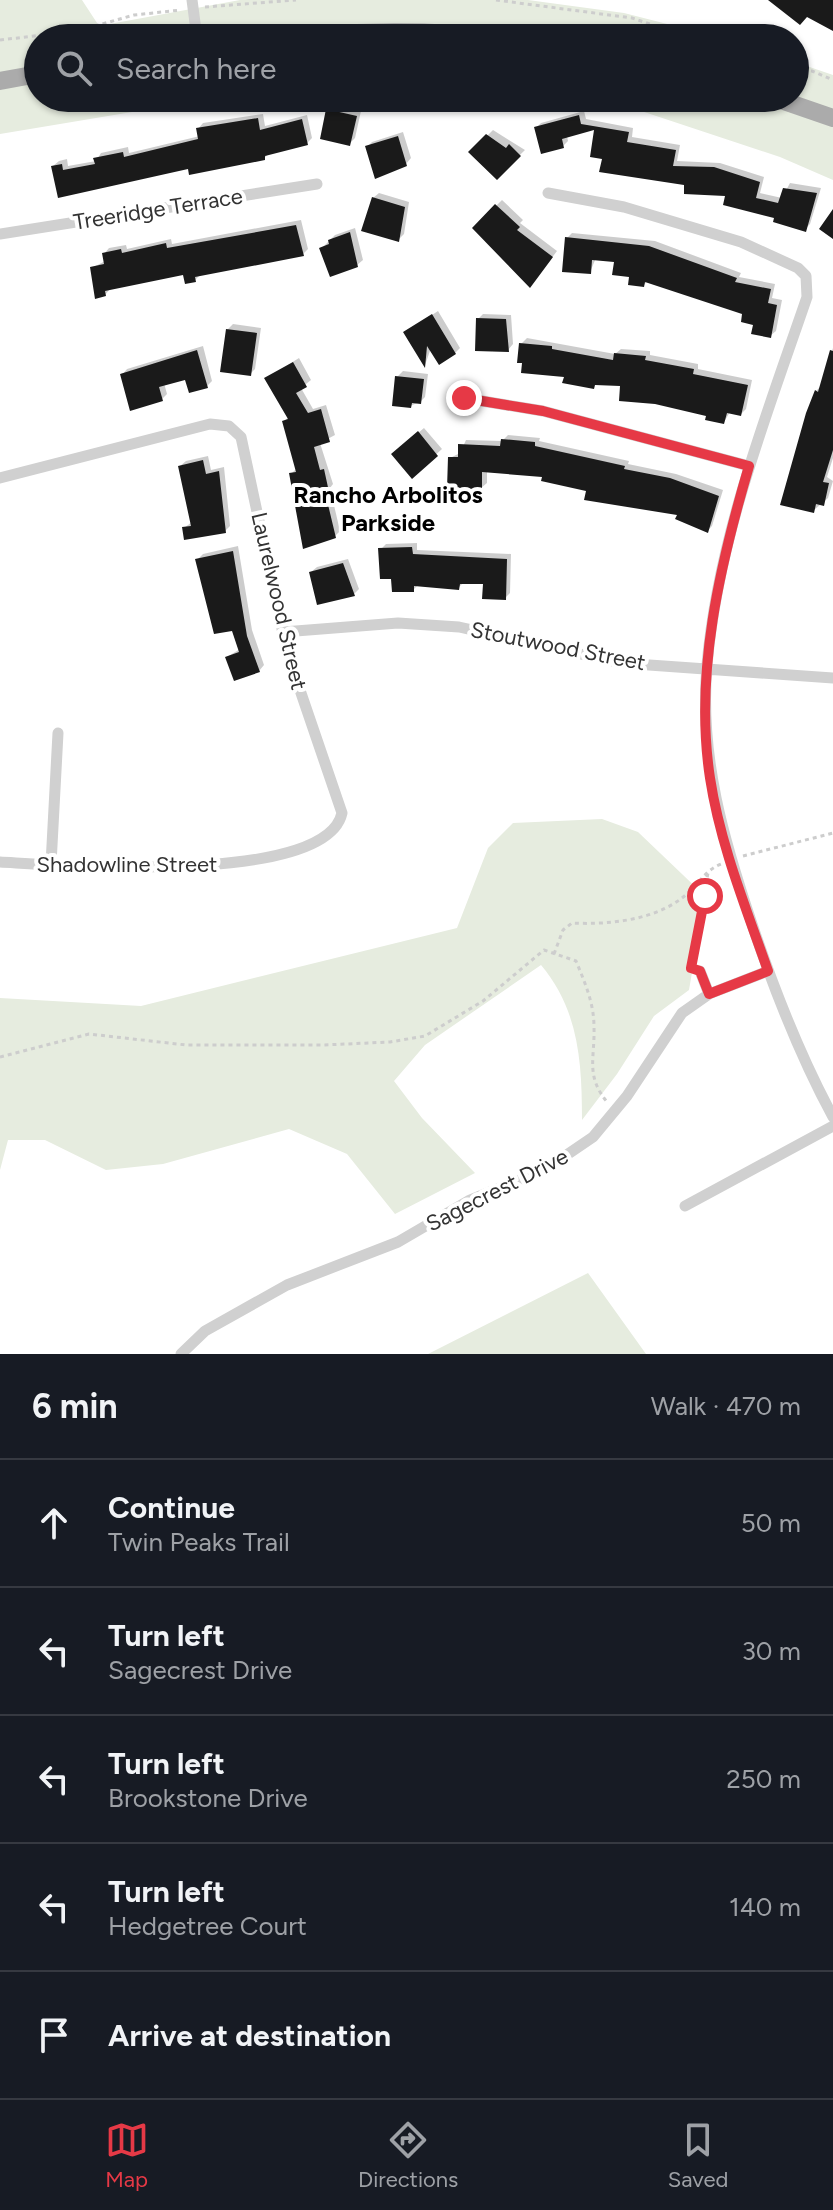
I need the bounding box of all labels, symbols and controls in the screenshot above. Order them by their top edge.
search box [24,24,809,112]
icon: search [52,46,96,90]
text: Search here [116,50,276,87]
street label: Treeridge Terrace [71,182,245,236]
route end [446,380,482,416]
district label: Rancho Arbolitos Parkside [293,480,483,537]
street label: Laurelwood Street [245,509,313,693]
street label: Stoutwood Street [468,616,648,676]
street label: Shadowline Street [37,851,217,878]
route start [687,878,723,914]
street label: Sagecrest Drive [421,1143,573,1237]
text: 6 min [32,1386,118,1427]
text: Walk · 470 m [651,1390,801,1422]
text: Continue [108,1489,235,1526]
icon: ahead [32,1501,76,1545]
text: 50 m [741,1507,801,1539]
text: Twin Peaks Trail [108,1526,290,1558]
text: Turn left [108,1617,225,1654]
icon: left [32,1629,76,1673]
text: 30 m [742,1635,801,1667]
text: Sagecrest Drive [108,1654,292,1686]
text: Turn left [108,1745,225,1782]
icon: left [32,1757,76,1801]
text: 250 m [726,1763,801,1795]
text: Brookstone Drive [108,1782,308,1814]
text: Turn left [108,1873,225,1910]
icon: left [32,1885,76,1929]
text: 140 m [729,1891,801,1923]
text: Hedgetree Court [108,1910,307,1942]
icon: arrive [32,2013,76,2057]
text: Arrive at destination [108,2017,391,2054]
tab: Map [105,2118,149,2193]
tab: Directions [358,2118,458,2193]
tab: Saved [668,2118,728,2193]

